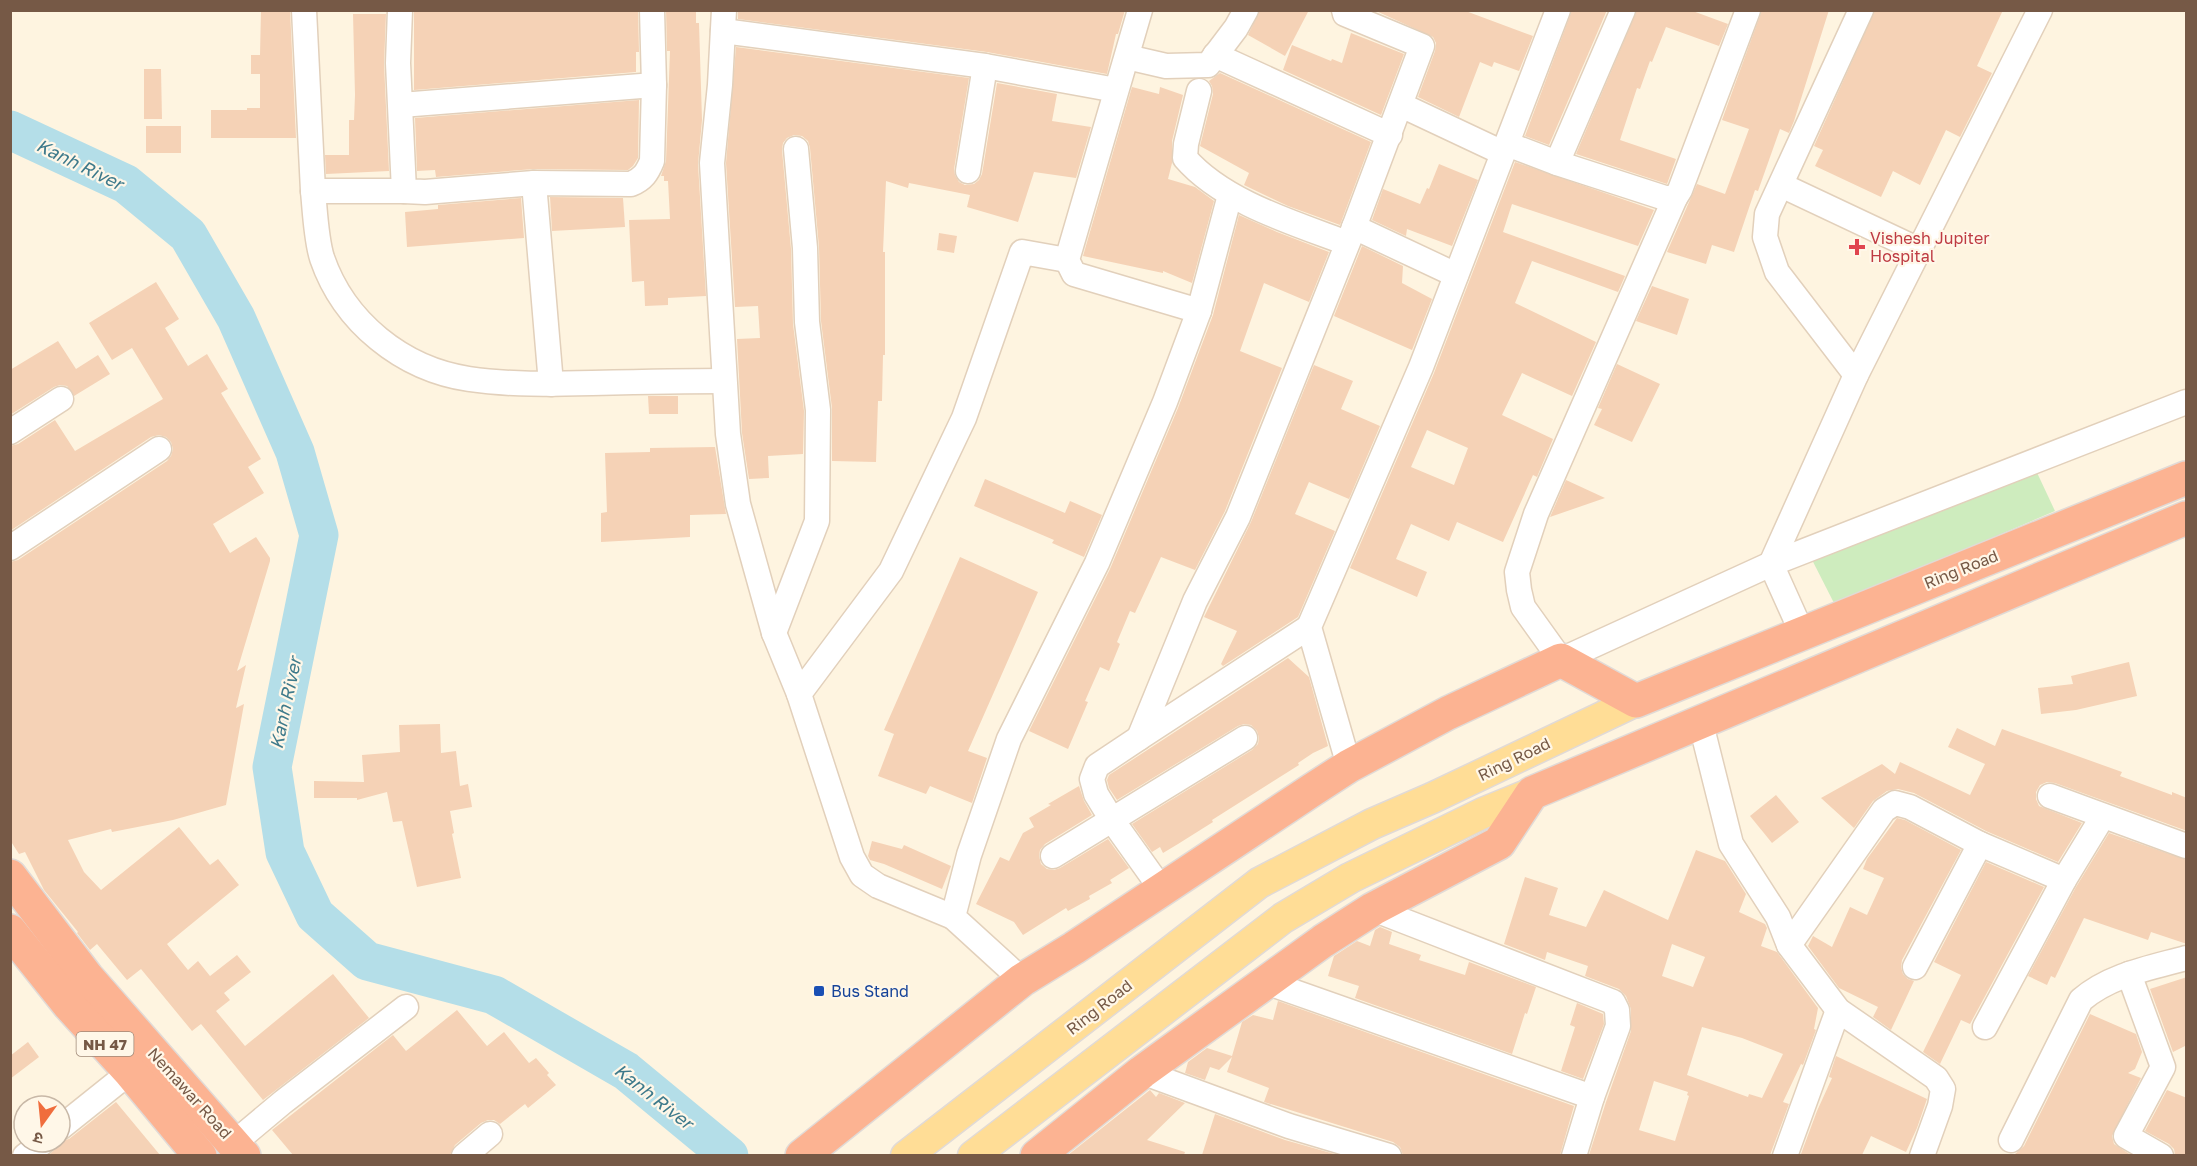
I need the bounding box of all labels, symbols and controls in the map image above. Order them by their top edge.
water label: Kanh River [33,134,129,196]
place label: Vishesh Jupiter Hospital [1870,228,1990,266]
marker: Vishesh Jupiter Hospital [1848,238,1866,256]
street label: Ring Road [1921,545,2001,593]
water label: Kanh River [265,652,306,751]
street label: Ring Road [1475,733,1553,785]
street label: Ring Road [1062,975,1136,1039]
place label: Bus Stand [831,981,909,1001]
marker: Bus Stand [812,984,826,998]
road number: NH 47 [76,1032,134,1056]
street label: Nemawar Road [144,1043,236,1143]
water label: Kanh River [610,1059,700,1135]
north arrow [12,1094,72,1154]
text: उ [30,1127,45,1149]

